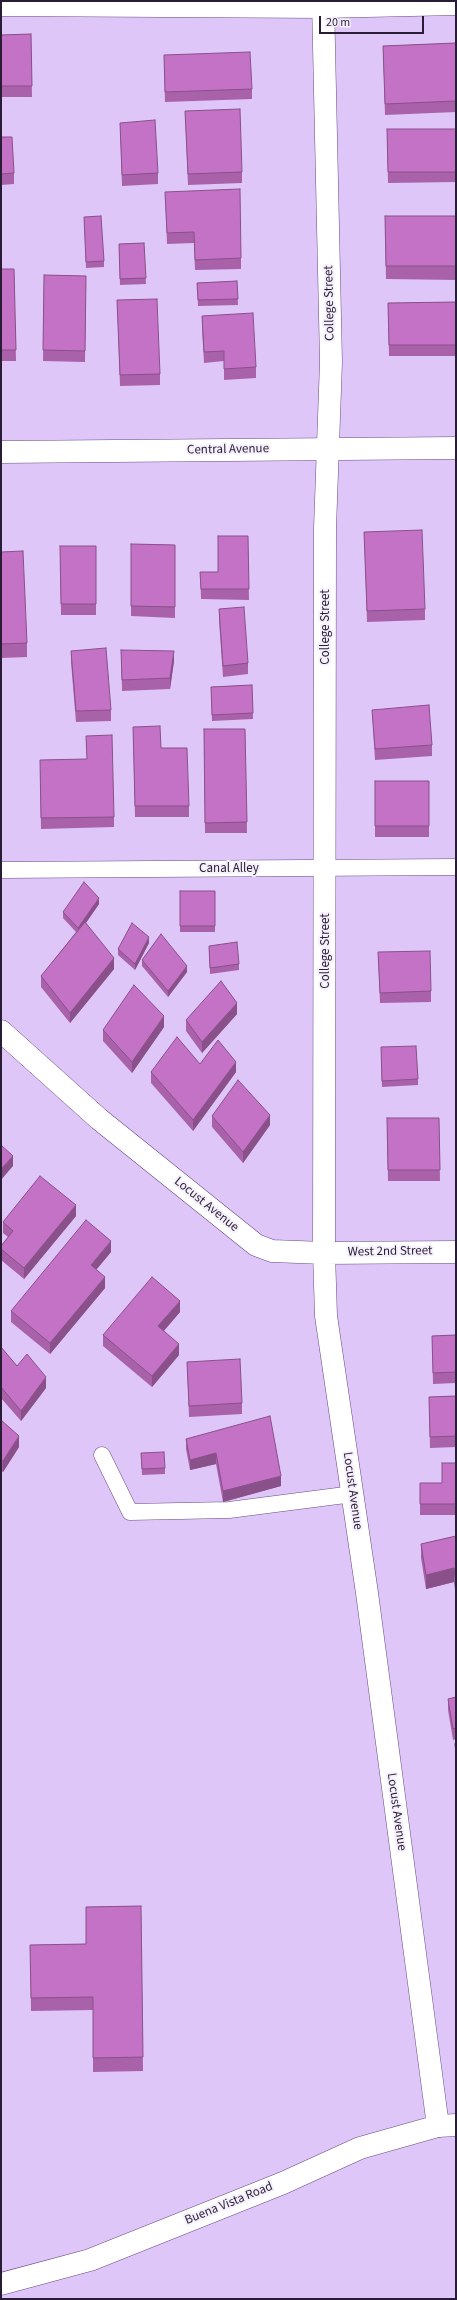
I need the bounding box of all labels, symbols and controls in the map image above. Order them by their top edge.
scale bar [321,8,426,34]
text: 20 m [326,14,350,31]
street label: College Street [322,265,338,341]
street label: Central Avenue [187,441,269,459]
street label: College Street [318,589,334,665]
street label: Canal Alley [199,861,259,877]
street label: College Street [318,913,334,989]
street label: Locust Avenue [171,1174,241,1236]
street label: West 2nd Street [347,1243,433,1261]
street label: Locust Avenue [339,1451,365,1531]
street label: Locust Avenue [383,1772,409,1852]
street label: Buena Vista Road [183,2179,275,2229]

